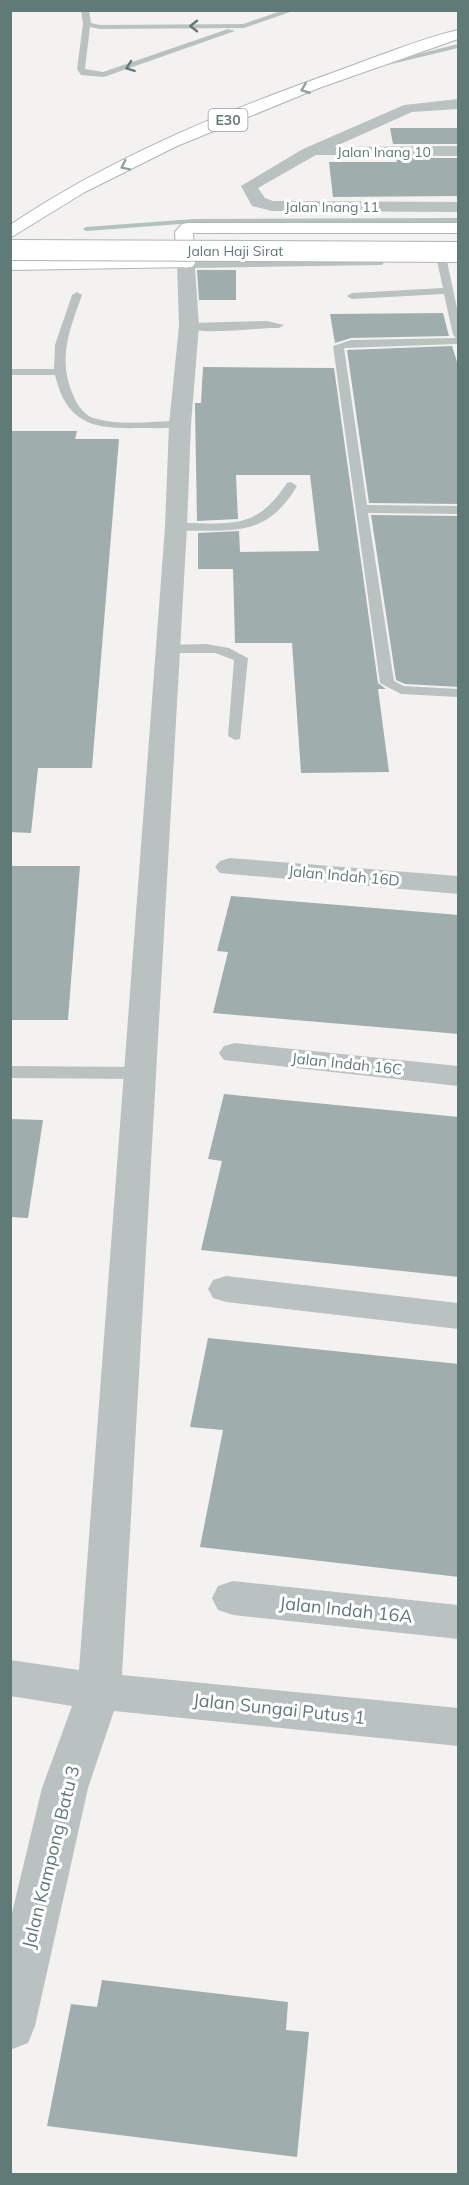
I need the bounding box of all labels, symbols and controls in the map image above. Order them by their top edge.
one-way arrow [190,20,199,32]
one-way arrow [125,59,136,72]
one-way arrow [300,82,311,94]
road number: E30 [208,109,248,131]
street label: Jalan Inang 10 [337,143,431,161]
one-way arrow [121,158,132,170]
street label: Jalan Inang 11 [285,198,379,216]
street label: Jalan Haji Sirat [187,242,283,260]
street label: Jalan Indah 16D [288,861,401,890]
street label: Jalan Indah 16C [291,1048,403,1079]
street label: Jalan Indah 16A [278,1591,414,1628]
street label: Jalan Sungai Putus 1 [192,1688,366,1729]
street label: Jalan Kampong Batu 3 [17,1763,84,1951]

